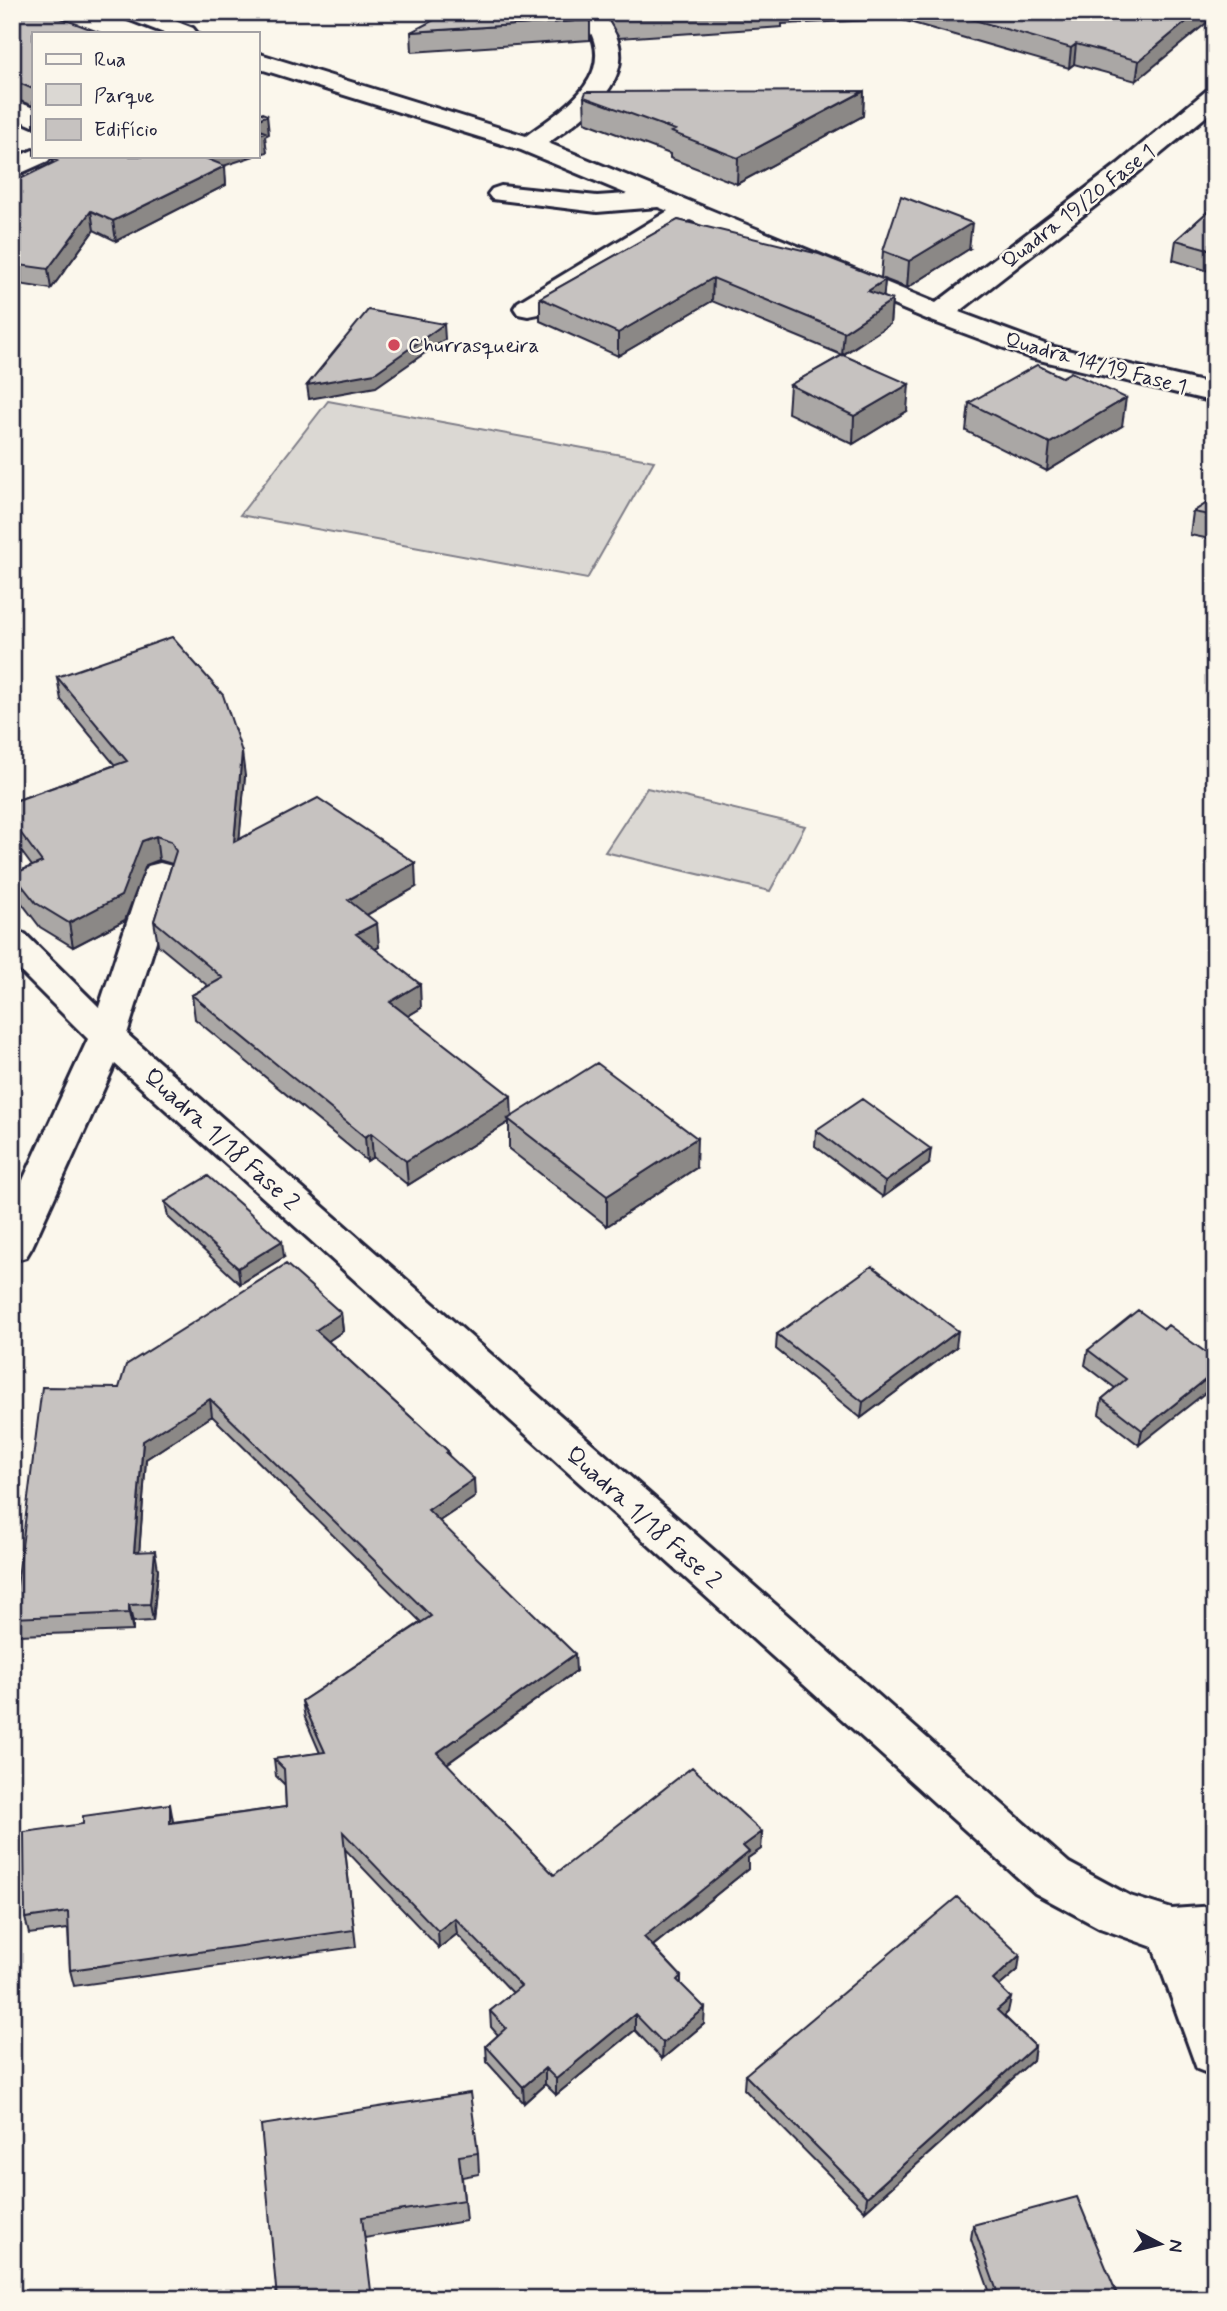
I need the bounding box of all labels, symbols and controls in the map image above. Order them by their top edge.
legend [32,32,259,158]
text: Rua [94,46,126,74]
text: Parque [94,82,155,110]
text: Edifício [94,116,158,144]
street label: Quadra 19/20 Fase 1 [996,138,1161,275]
street label: Quadra 14/19 Fase 1 [1002,326,1190,402]
place label: Churrasqueira [408,332,539,360]
marker: Churrasqueira [386,337,402,353]
street label: Quadra 1/18 Fase 2 [137,1062,306,1218]
street label: Quadra 1/18 Fase 2 [559,1440,728,1596]
north arrow [1126,2210,1196,2280]
text: N [1162,2238,1189,2254]

